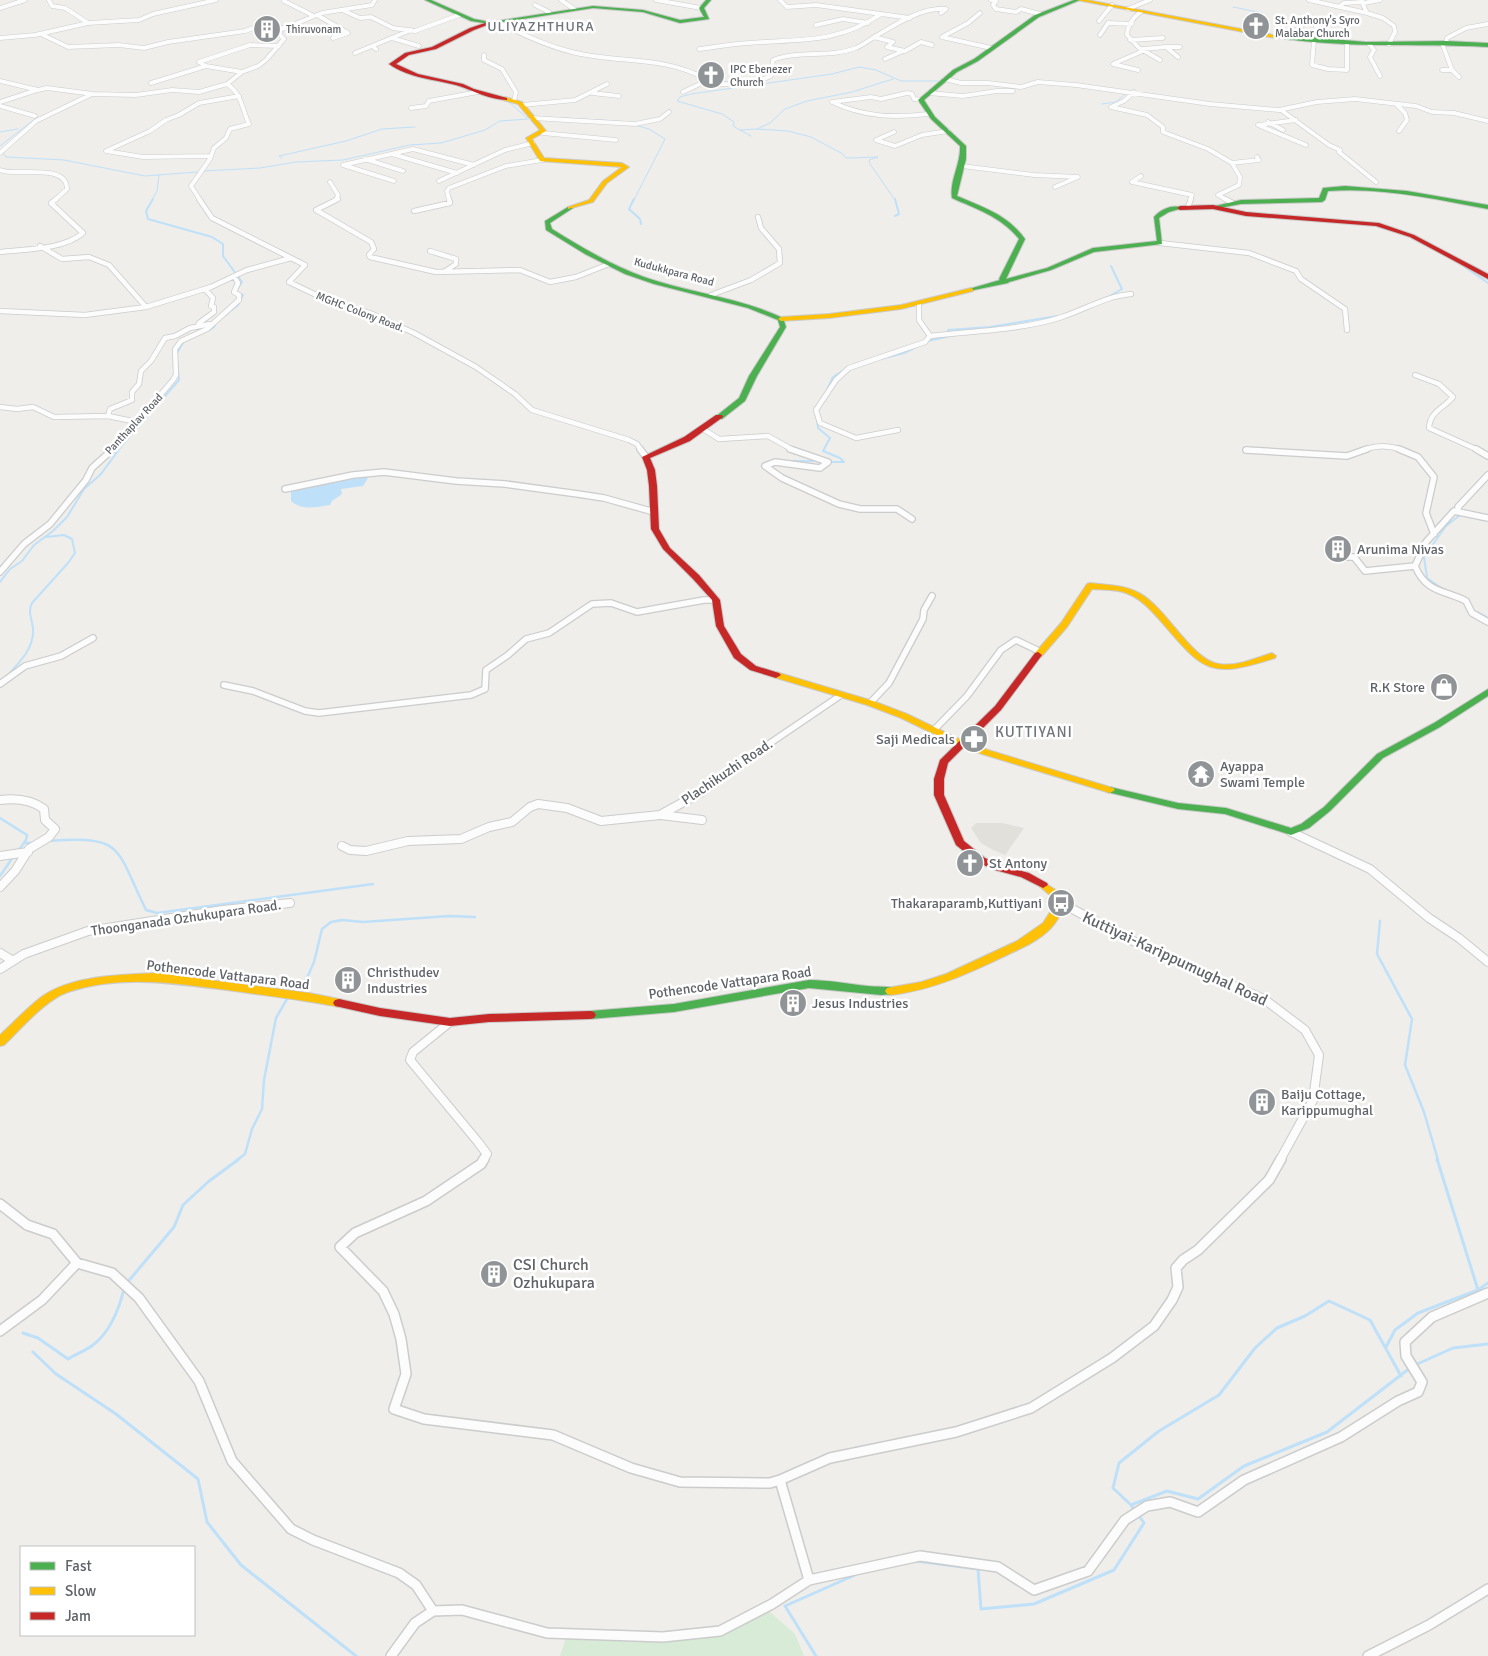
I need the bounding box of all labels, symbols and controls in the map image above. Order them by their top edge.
church icon: St. Anthony's Syro Malabar Church [1241,11,1271,41]
building icon: Thiruvonam [252,14,282,44]
place label: St. Anthony's Syro Malabar Church [1275,14,1360,40]
district label: ULIYAZHTHURA [487,18,595,35]
place label: Thiruvonam [286,23,342,36]
church icon: IPC Ebenezer Church [696,60,726,90]
place label: IPC Ebenezer Church [730,63,792,89]
street label: Kudukkpara Road [633,255,716,289]
street label: MGHC Colony Road. [314,289,406,335]
street label: Panthaplav Road [102,391,166,457]
building icon: Arunima Nivas [1323,534,1353,564]
place label: Arunima Nivas [1357,541,1444,558]
shop icon: R.K Store [1429,672,1459,702]
place label: R.K Store [1370,679,1425,696]
district label: KUTTIYANI [995,723,1073,741]
pharmacy icon: Saji Medicals [959,724,989,754]
place label: Saji Medicals [876,731,955,748]
street label: Plachikuzhi Road. [678,735,776,809]
place label: Ayappa Swami Temple [1220,758,1305,791]
temple icon: Ayappa Swami Temple [1186,759,1216,789]
church icon: St Antony [955,848,985,878]
place label: St Antony [989,855,1047,872]
bus stop icon: Thakaraparamb,Kuttiyani [1046,888,1076,918]
place label: Thakaraparamb,Kuttiyani [891,895,1042,912]
street label: Thoonganada Ozhukupara Road. [90,896,282,940]
street label: Kuttiyai-Karippumughal Road [1079,907,1271,1011]
street label: Pothencode Vattapara Road [145,957,311,993]
street label: Pothencode Vattapara Road [647,963,813,1003]
place label: Christhudev Industries [367,964,440,997]
building icon: Christhudev Industries [333,965,363,995]
building icon: Jesus Industries [778,988,808,1018]
place label: Jesus Industries [812,995,908,1012]
place label: Baiju Cottage, Karippumughal [1281,1086,1373,1119]
building icon: Baiju Cottage, Karippumughal [1247,1087,1277,1117]
place label: CSI Church Ozhukupara [513,1255,595,1293]
building icon: CSI Church Ozhukupara [479,1259,509,1289]
legend [20,1546,195,1636]
text: Fast [65,1557,92,1575]
text: Slow [65,1582,96,1600]
text: Jam [65,1607,91,1625]

